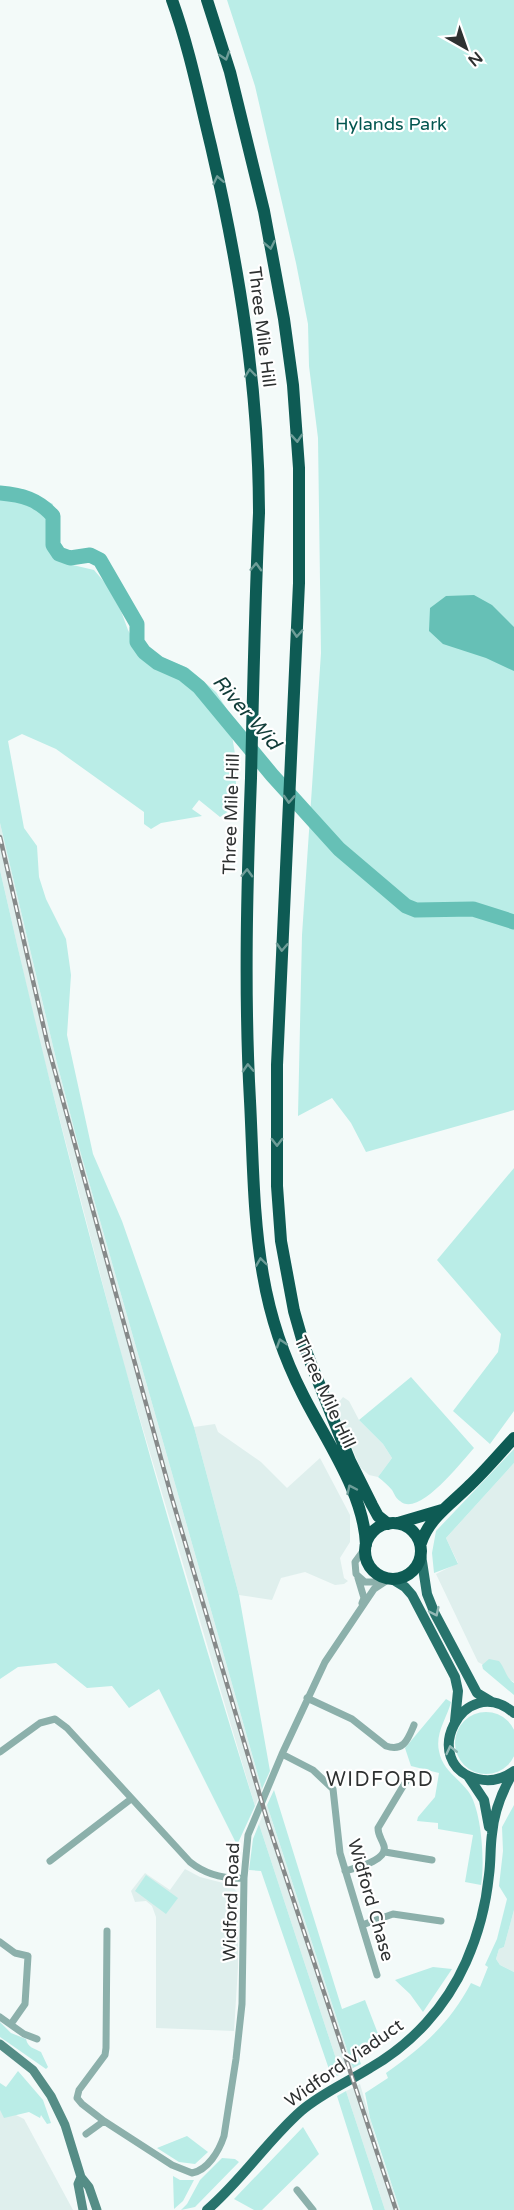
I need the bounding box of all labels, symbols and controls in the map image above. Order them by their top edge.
north arrow [436,18,496,78]
text: N [464,47,486,71]
one-way arrow [218,50,230,61]
park label: Hylands Park [335,113,447,135]
one-way arrow [213,176,226,186]
one-way arrow [263,240,276,250]
street label: Three Mile Hill [244,265,280,389]
one-way arrow [244,368,257,377]
one-way arrow [290,434,303,443]
one-way arrow [250,563,263,572]
one-way arrow [290,628,303,637]
water label: River Wid [207,670,287,757]
street label: Three Mile Hill [218,753,244,875]
one-way arrow [283,794,296,803]
one-way arrow [241,868,254,877]
one-way arrow [275,943,288,952]
one-way arrow [241,1063,254,1072]
one-way arrow [270,1138,283,1147]
one-way arrow [256,1258,268,1267]
street label: Three Mile Hill [289,1332,361,1452]
one-way arrow [276,1338,288,1349]
one-way arrow [347,1485,359,1496]
one-way arrow [427,1605,439,1616]
one-way arrow [445,1745,458,1755]
district label: WIDFORD [326,1768,434,1792]
street label: Widford Chase [343,1836,399,1964]
street label: Widford Road [218,1842,244,1962]
street label: Widford Viaduct [281,2014,408,2112]

